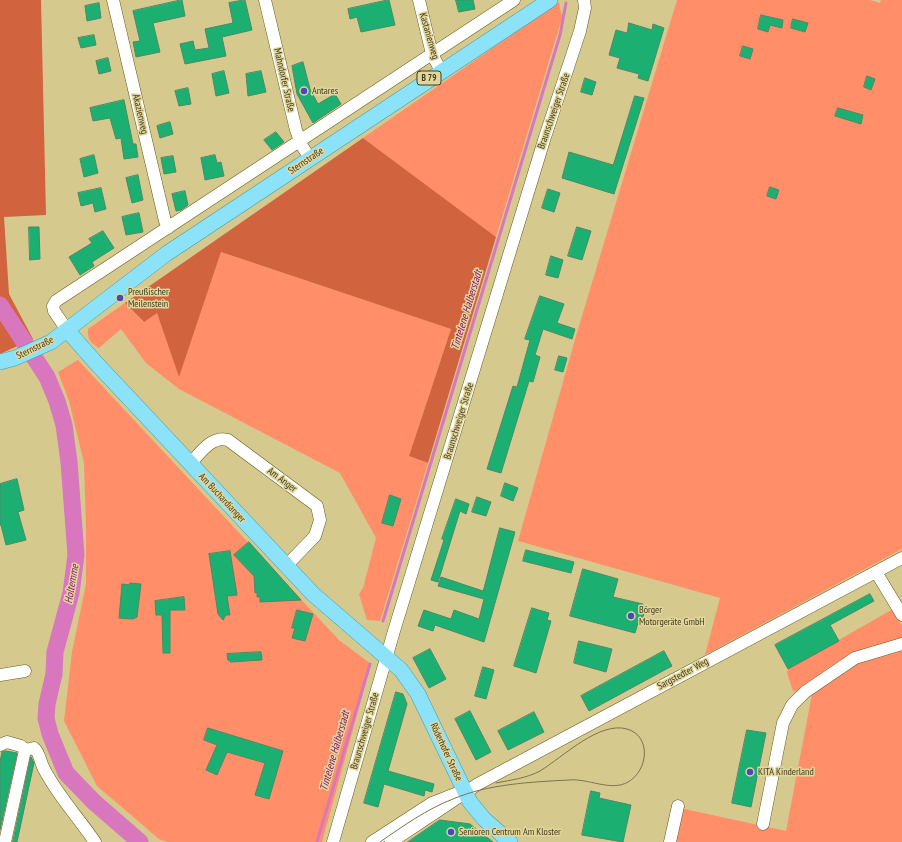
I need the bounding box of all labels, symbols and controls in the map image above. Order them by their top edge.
street label: Kastanienweg [417,11,441,61]
street label: Mahndorfer Straße [271,47,297,113]
road number: B 79 [417,71,441,85]
street label: Braunschweiger Straße [535,71,573,151]
place label: Antares [312,85,338,97]
marker: Antares [299,86,309,96]
street label: Akazienweg [130,93,150,135]
street label: Sternstraße [286,145,326,177]
water label: Tintelene Halberstadt [449,269,485,351]
place label: Preußischer Meilenstein [128,286,169,310]
marker: Preußischer Meilenstein [115,293,125,303]
street label: Sternstraße [14,334,56,362]
street label: Braunschweiger Straße [442,381,476,461]
street label: Am Anger [265,465,299,495]
street label: Am Buchardianger [196,471,248,525]
water label: Holtemme [62,563,82,605]
place label: Börger Motorgeräte GmbH [639,604,705,628]
marker: Börger Motorgeräte GmbH [626,611,636,621]
street label: Sargstedter Weg [655,656,711,692]
street label: Braunschweiger Straße [348,691,382,771]
water label: Tintelene Halberstadt [317,710,353,792]
street label: Röderhofer Straße [427,721,465,783]
place label: KITA Kinderland [758,766,814,778]
marker: KITA Kinderland [745,767,755,777]
place label: Senioren Centrum Am Kloster [459,826,561,838]
marker: Senioren Centrum Am Kloster [446,827,456,837]

